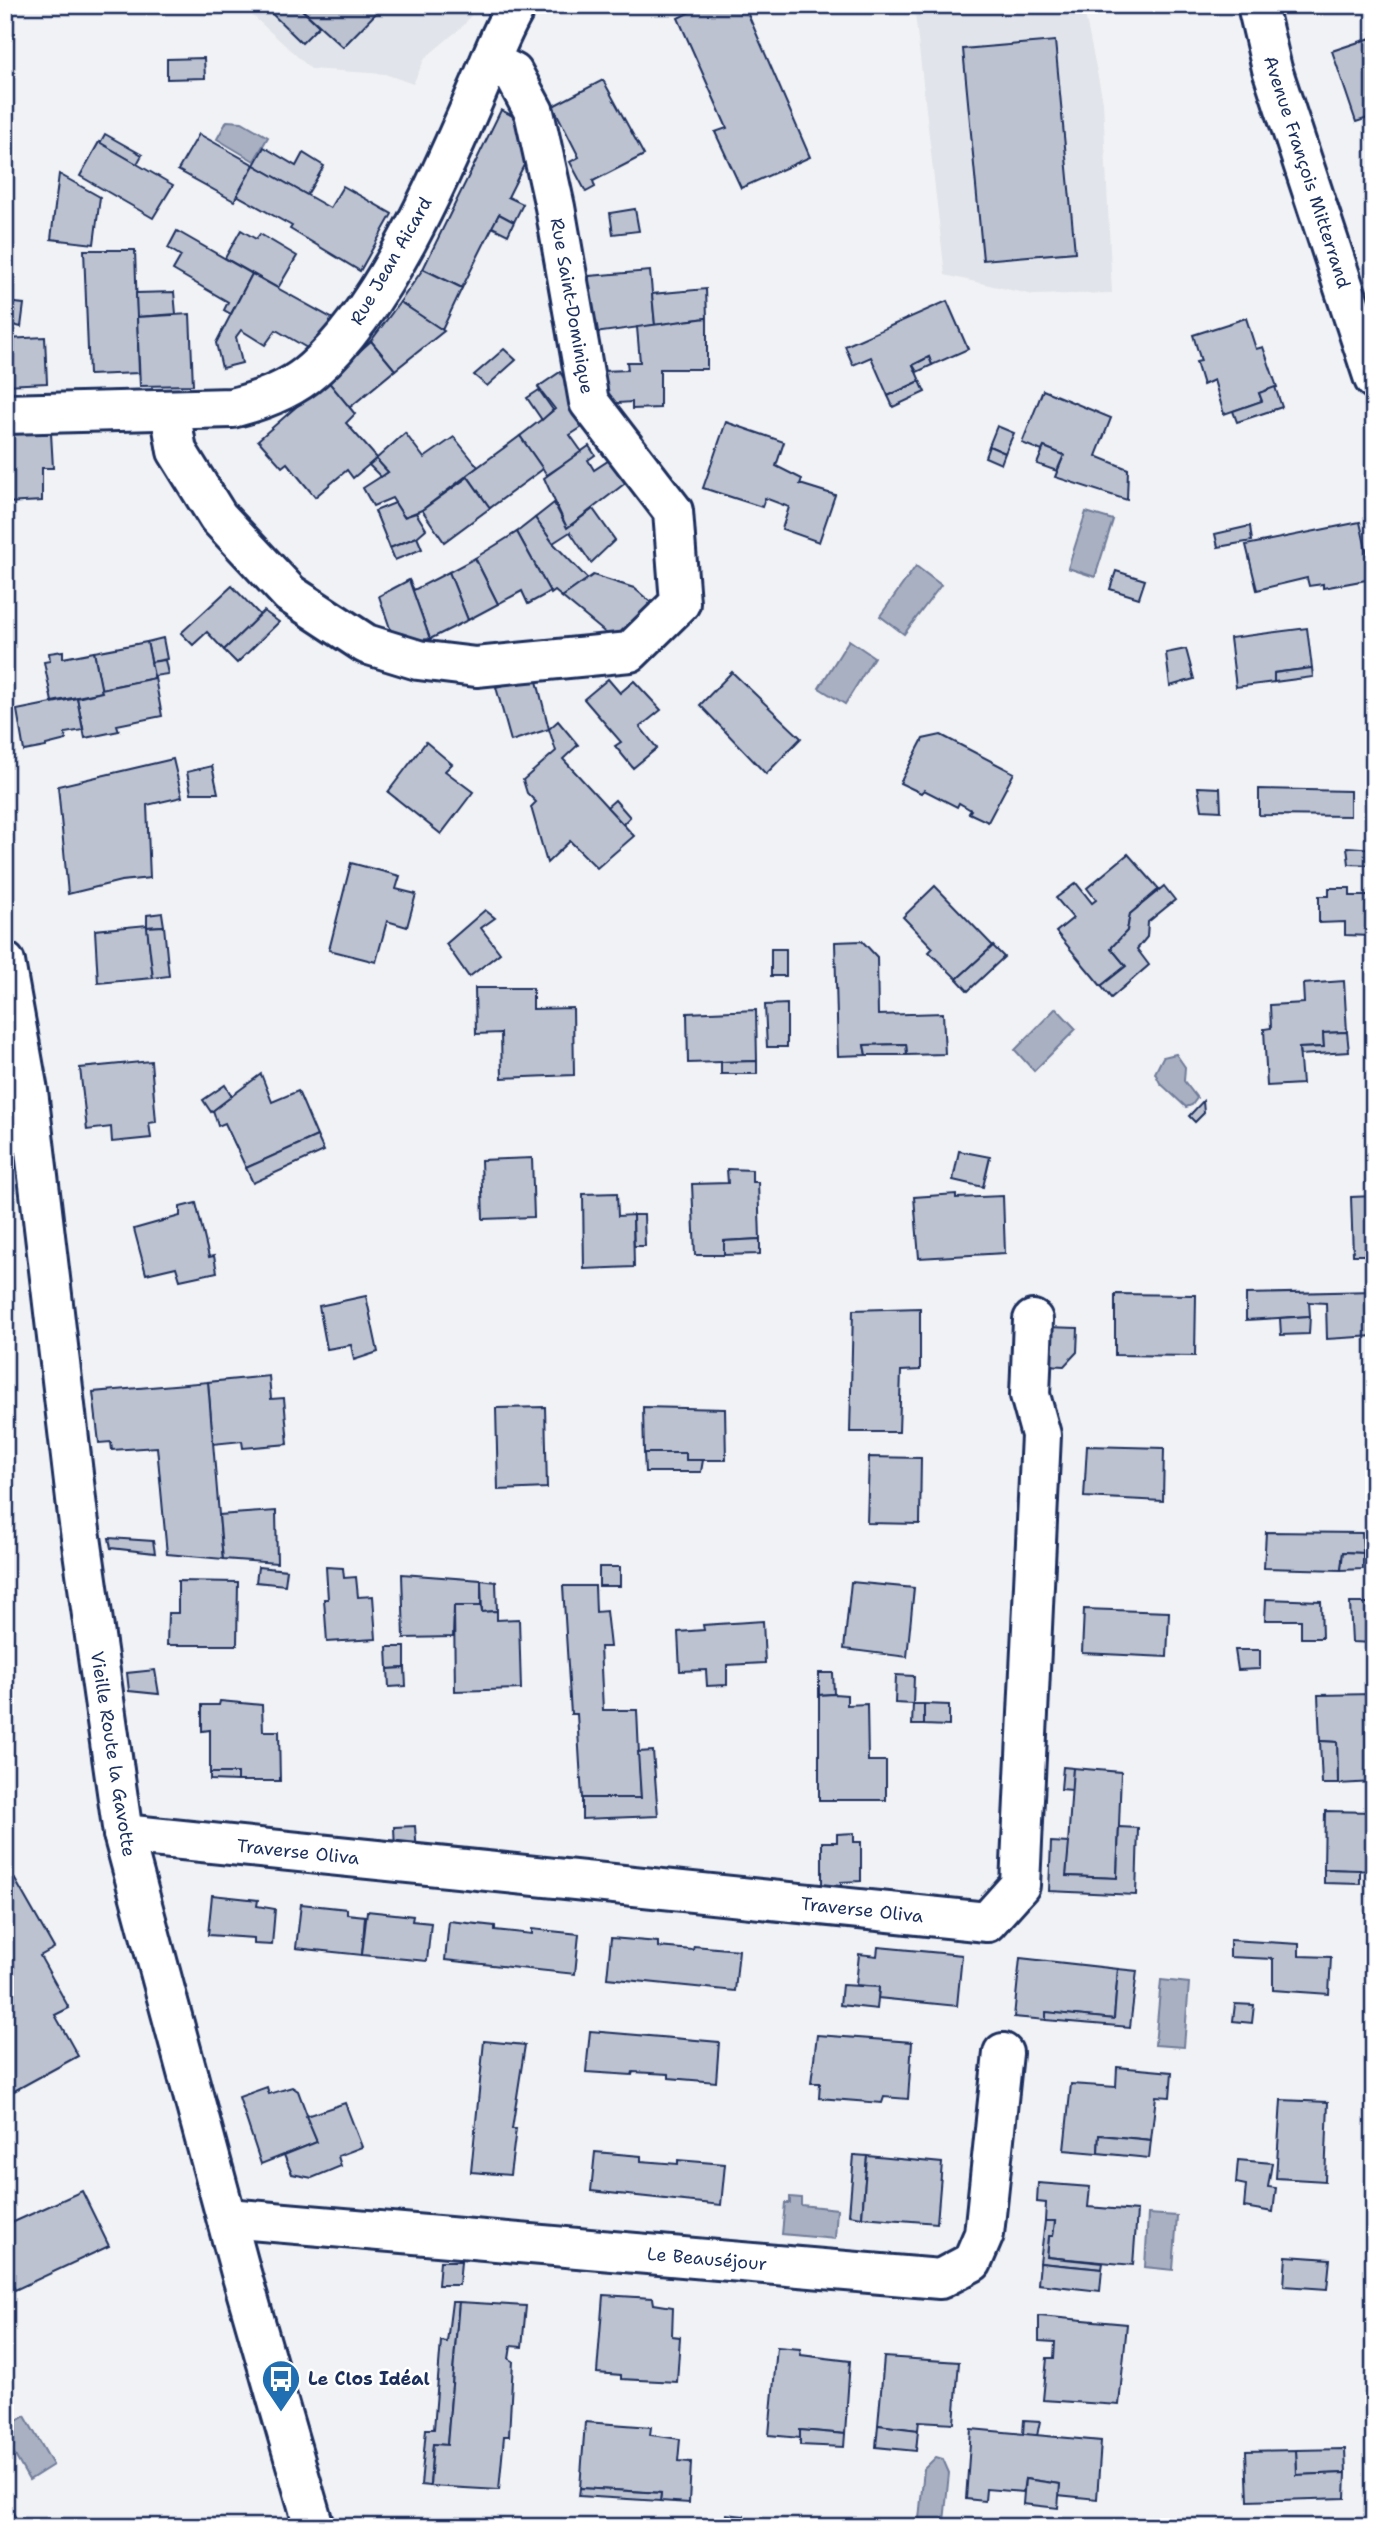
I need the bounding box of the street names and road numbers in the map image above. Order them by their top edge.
street label: Avenue François Mitterrand [1258,53,1356,291]
street label: Rue Jean Aicard [345,193,437,329]
street label: Rue Saint-Dominique [545,216,599,396]
street label: Vieille Route la Gavotte [85,1650,141,1858]
street label: Traverse Oliva [235,1834,361,1870]
street label: Traverse Oliva [799,1892,925,1928]
street label: Le Beauséjour [646,2242,768,2276]

